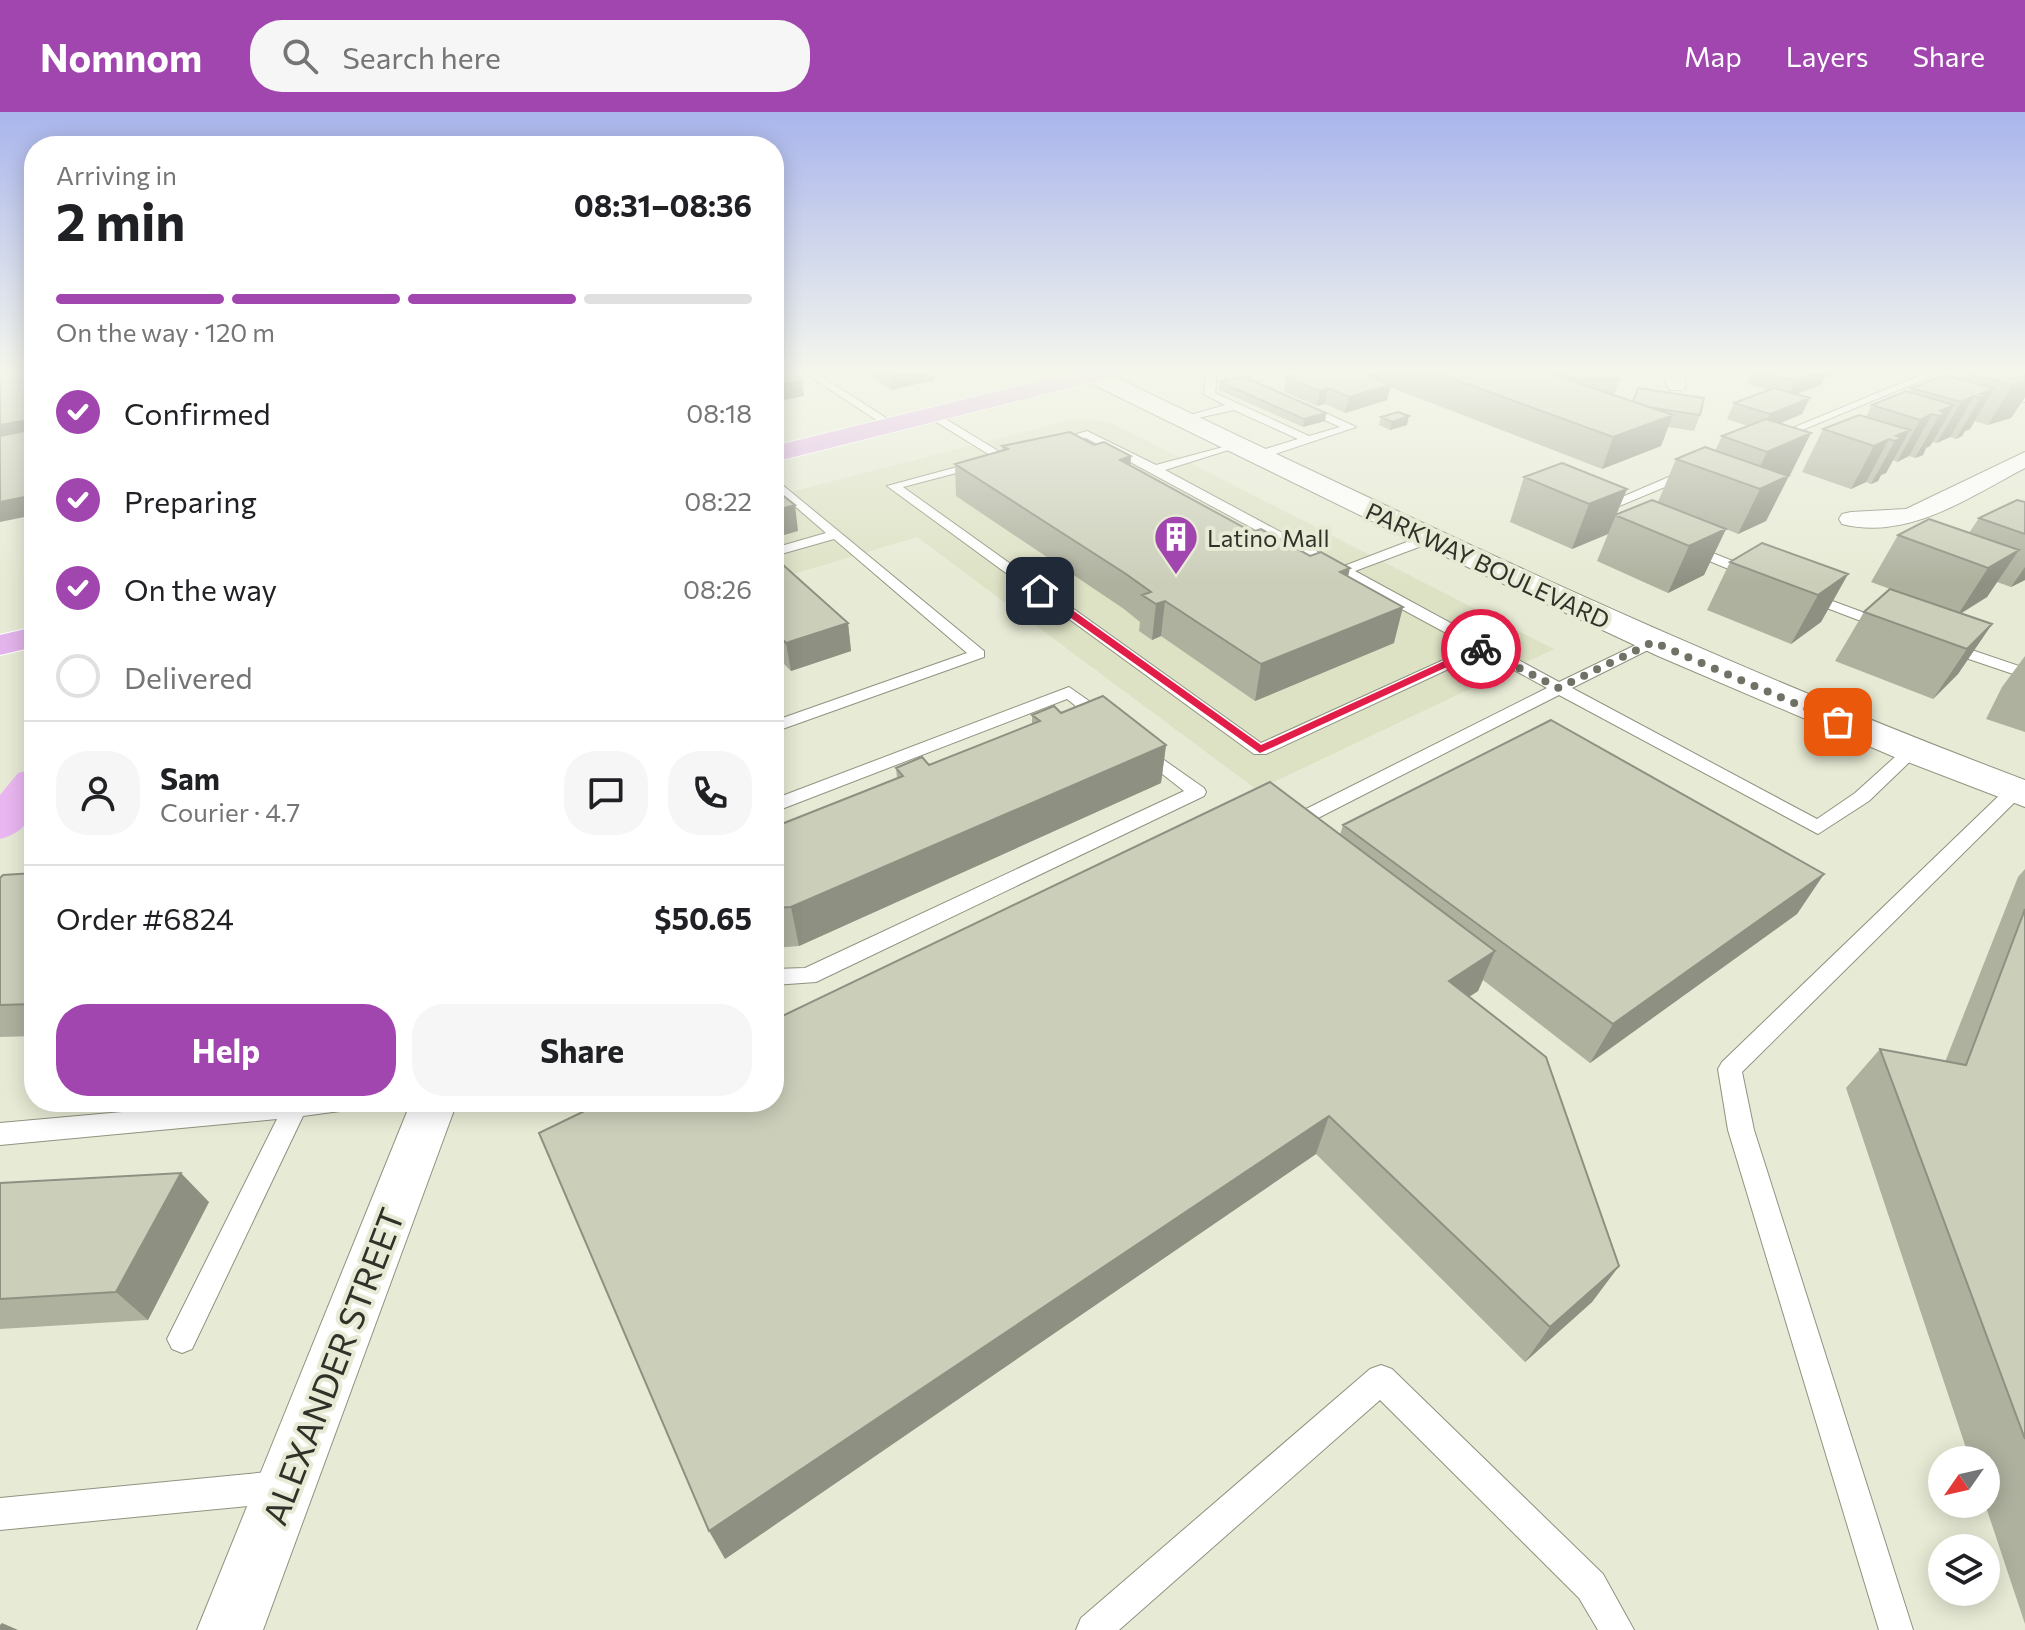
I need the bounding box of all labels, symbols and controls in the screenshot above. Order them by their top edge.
search box [250,20,810,92]
text: Nomnom [40,33,202,80]
icon: search [278,34,322,78]
text: Search here [342,38,501,75]
text: Map [1684,39,1742,73]
text: Layers [1786,39,1868,73]
text: Share [1912,39,1985,73]
text: Arriving in [56,159,177,190]
text: 08:31–08:36 [574,186,752,223]
text: 2 min [56,188,185,252]
text: On the way · 120 m [56,316,275,347]
icon: check [56,390,100,434]
text: Confirmed [124,394,271,431]
text: 08:18 [686,397,752,428]
icon: check [56,478,100,522]
text: Preparing [124,482,257,519]
text: 08:22 [684,485,752,516]
street label: PARKWAY BOULEVARD [1362,496,1614,634]
building icon: Latino Mall [1152,513,1200,576]
place label: Latino Mall [1207,523,1329,552]
pin [1006,557,1074,625]
icon: check [56,566,100,610]
icon: home [1018,569,1062,613]
text: On the way [124,570,277,607]
text: 08:26 [683,573,752,604]
courier [1441,609,1521,689]
icon: bike [1459,627,1503,671]
text: Delivered [124,658,253,695]
pin [1804,688,1872,756]
icon: bag [1816,700,1860,744]
button: person [56,751,140,835]
button: chat [564,751,648,835]
button: phone [668,751,752,835]
text: Sam [160,759,220,796]
text: Courier · 4.7 [160,796,300,827]
text: Order #6824 [56,899,234,936]
text: $50.65 [654,899,752,936]
button: Help [56,1004,396,1096]
button: Share [412,1004,752,1096]
street label: ALEXANDER STREET [252,1202,412,1530]
north arrow [1928,1446,2000,1518]
map controls [1928,1446,2000,1606]
button: layers [1928,1534,2000,1606]

